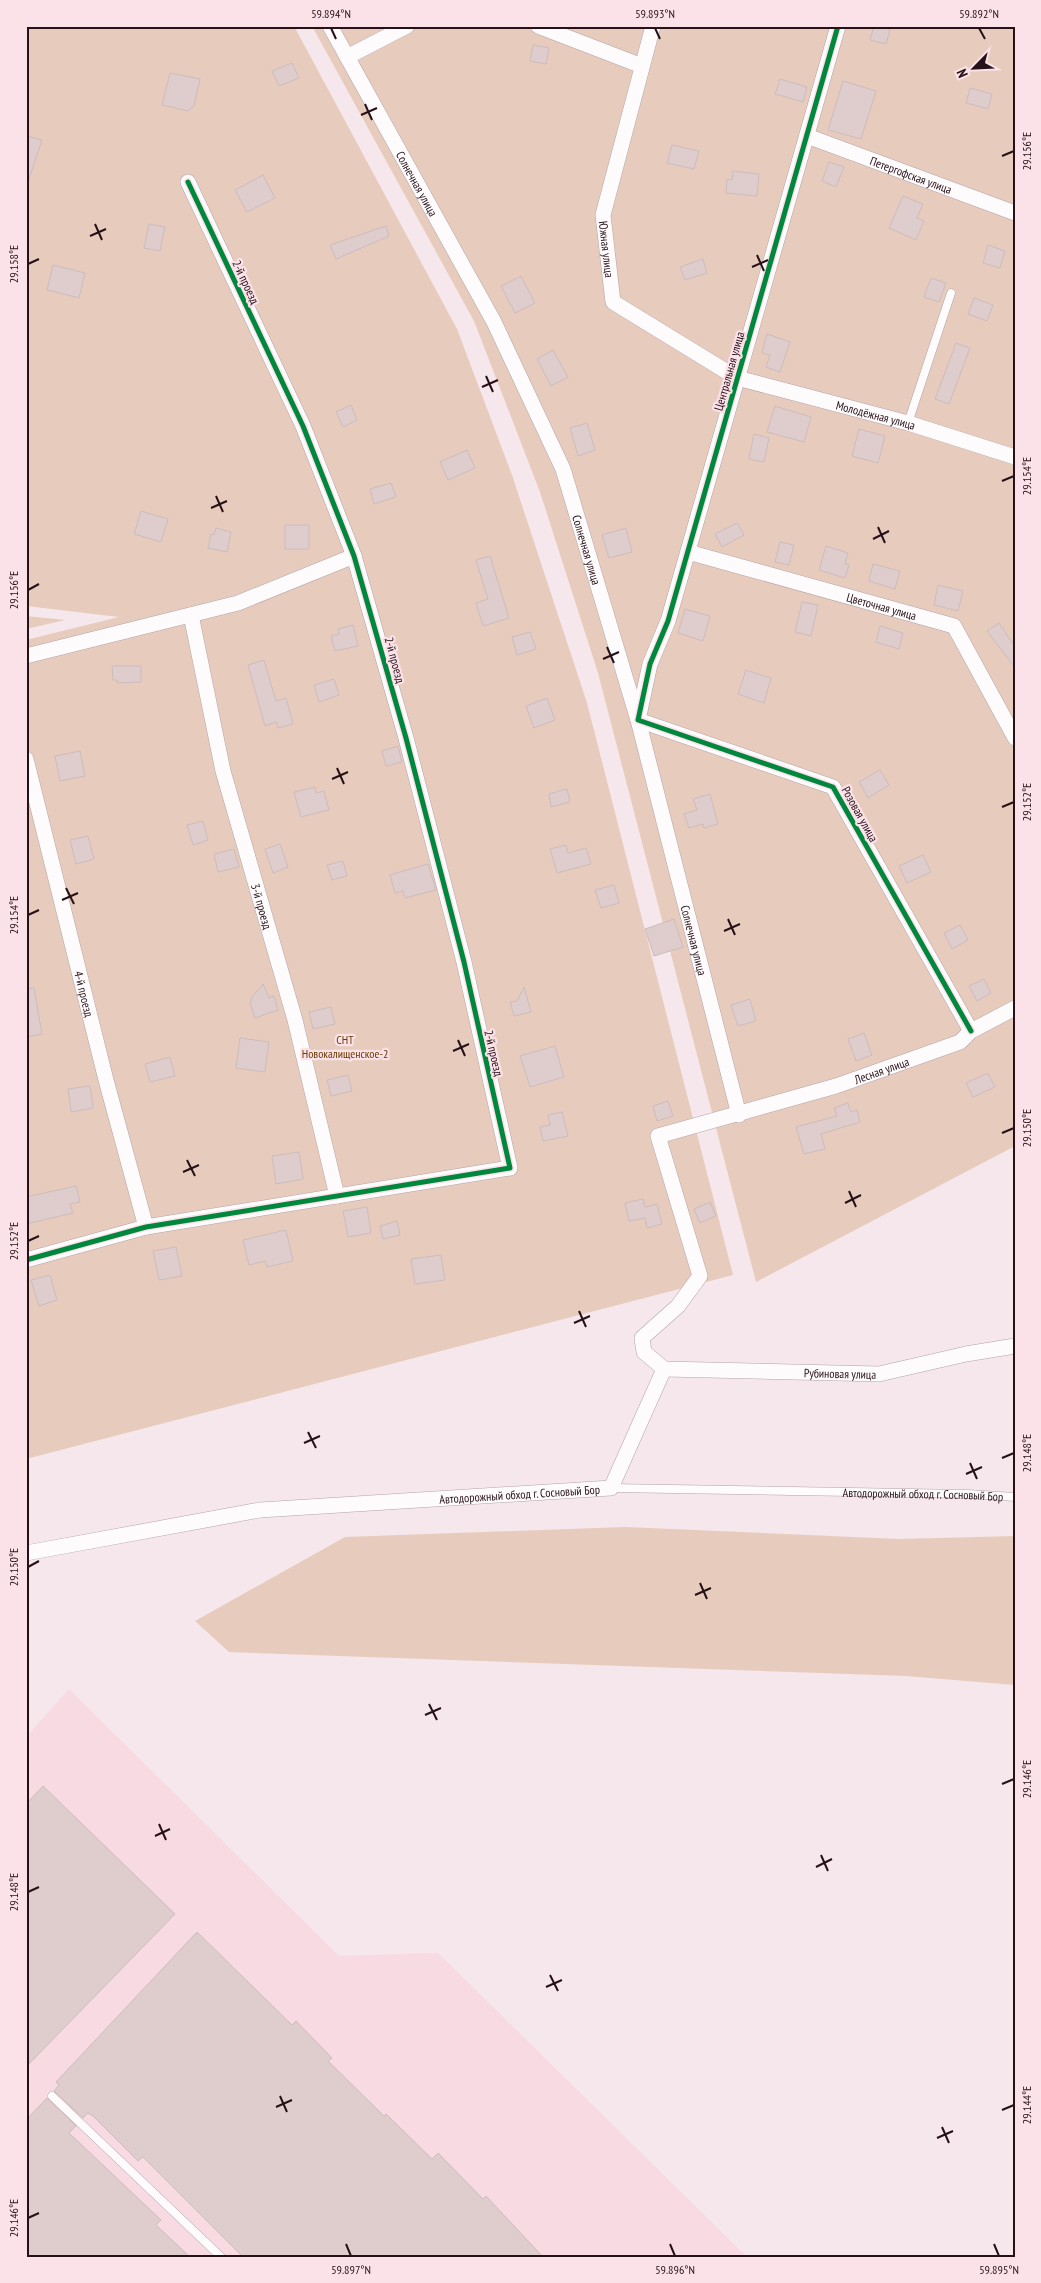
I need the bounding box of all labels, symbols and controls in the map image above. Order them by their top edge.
text: 59.894°N [311,6,351,21]
text: 59.893°N [635,6,675,21]
text: 59.892°N [959,6,999,21]
north arrow [948,42,998,92]
text: N [952,66,972,80]
text: 29.156°E [1019,132,1034,170]
street label: Солнечная улица [393,148,441,219]
street label: Петергофская улица [868,153,954,197]
street label: Южная улица [596,220,618,279]
text: 29.158°E [6,245,21,283]
street label: 2-й проезд [229,258,263,307]
street label: Центральная улица [711,330,748,412]
street label: Молодёжная улица [834,397,917,432]
text: 29.154°E [1019,457,1034,495]
street label: Солнечная улица [570,513,605,587]
text: 29.156°E [6,571,21,609]
street label: Цветочная улица [845,589,918,623]
street label: 2-й проезд [382,635,408,685]
text: 29.152°E [1019,783,1034,821]
street label: Розовая улица [839,784,881,844]
street label: 3-й проезд [248,882,276,931]
text: 29.154°E [6,896,21,934]
street label: Солнечная улица [678,903,711,977]
street label: 4-й проезд [72,969,98,1019]
street label: 2-й проезд [481,1029,507,1078]
park label: СНТ Новокалищенское-2 [302,1032,388,1061]
street label: Лесная улица [851,1053,911,1087]
text: 29.150°E [1019,1109,1034,1147]
text: 29.152°E [6,1222,21,1260]
street label: Рубиновая улица [804,1365,876,1381]
text: 29.148°E [1019,1434,1034,1472]
street label: Автодорожный обход г. Сосновый Бор [439,1481,600,1506]
street label: Автодорожный обход г. Сосновый Бор [842,1484,1004,1504]
text: 29.150°E [6,1548,21,1586]
text: 29.146°E [1019,1760,1034,1798]
text: 29.148°E [6,1873,21,1911]
text: 29.144°E [1019,2086,1034,2124]
text: 29.146°E [6,2199,21,2237]
text: 59.897°N [331,2262,371,2277]
text: 59.896°N [655,2262,695,2277]
text: 59.895°N [979,2262,1019,2277]

